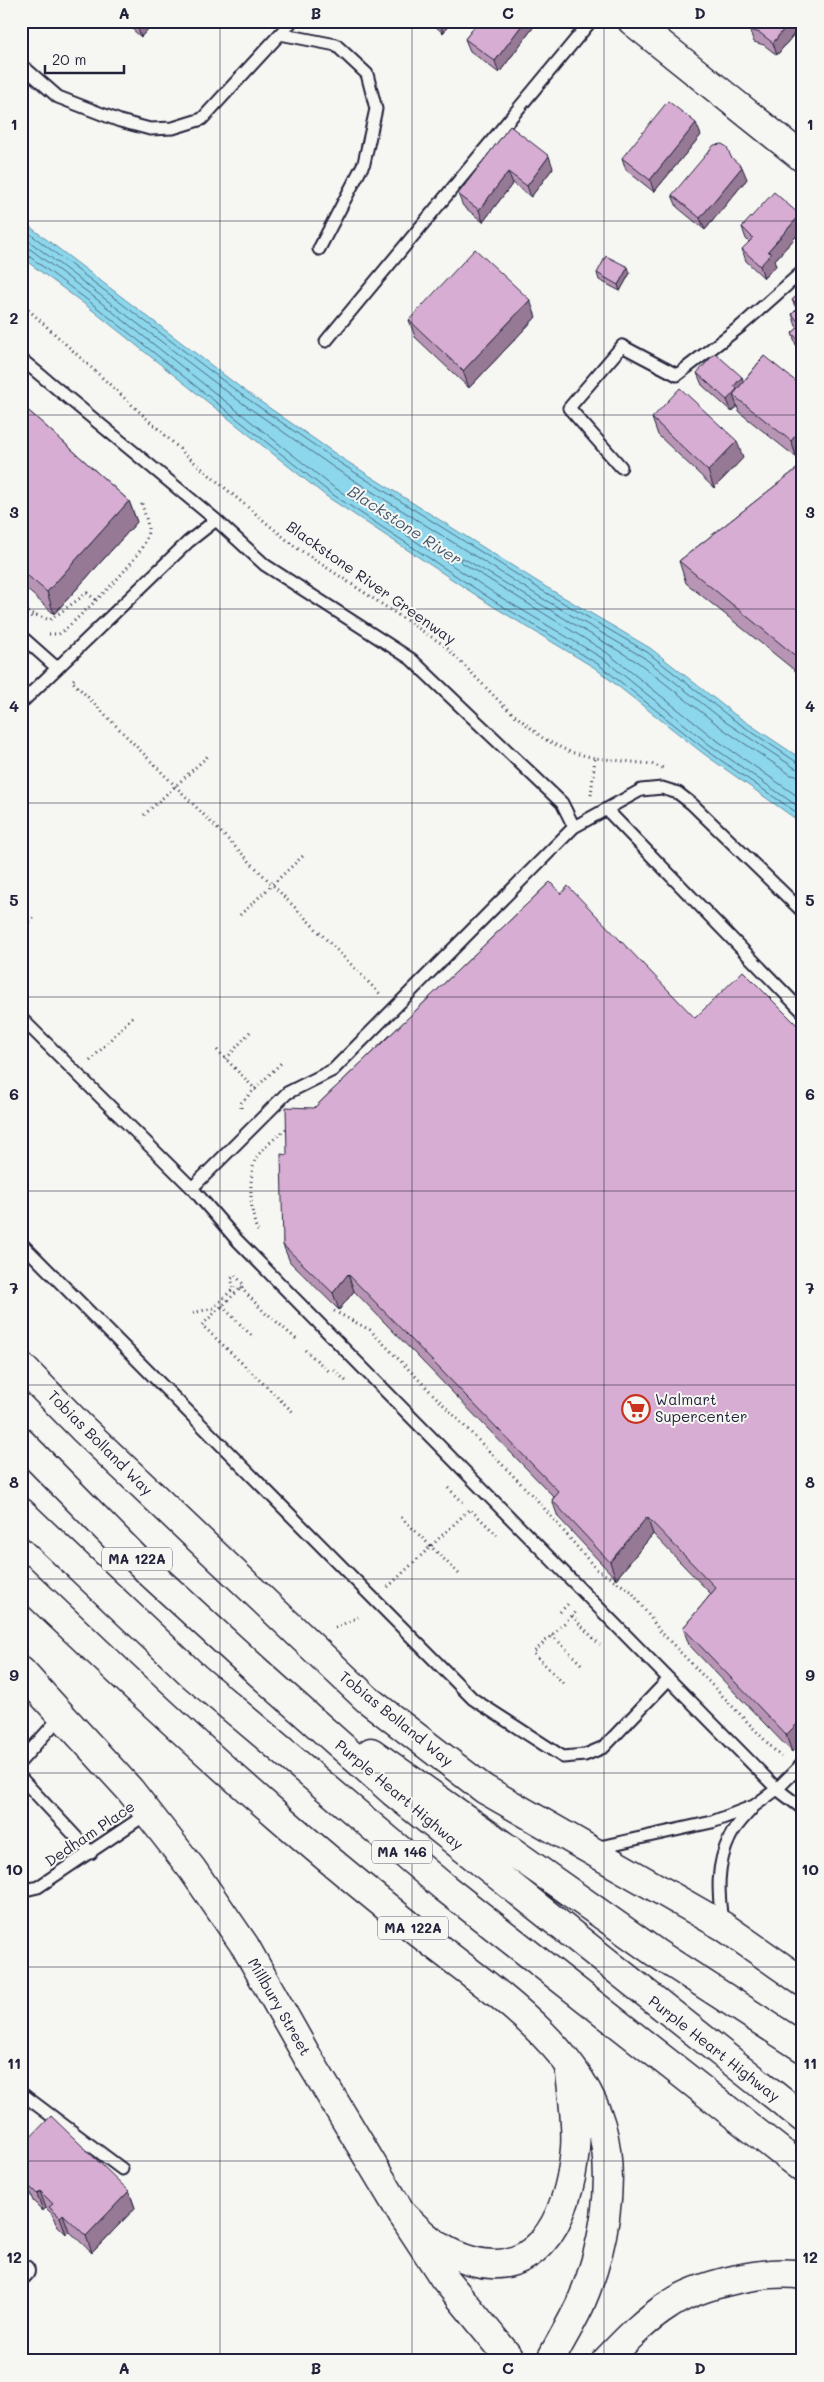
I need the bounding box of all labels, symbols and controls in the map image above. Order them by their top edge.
text: A [118,2,130,23]
text: B [311,2,321,23]
text: C [502,2,514,23]
text: D [694,2,706,23]
scale bar [45,42,124,74]
text: 20 m [52,49,86,69]
text: 1 [10,113,18,134]
text: 1 [806,113,814,134]
text: 2 [10,307,19,328]
text: 2 [806,307,815,328]
water label: Blackstone River [344,480,466,569]
text: 3 [9,501,19,522]
text: 3 [805,501,815,522]
street label: Blackstone River Greenway [283,516,460,649]
text: 4 [9,695,19,716]
text: 4 [805,695,815,716]
text: 5 [9,889,19,910]
text: 5 [805,889,815,910]
text: 6 [9,1083,19,1104]
text: 6 [805,1083,815,1104]
text: 7 [10,1277,19,1298]
text: 7 [806,1277,815,1298]
street label: Tobias Bolland Way [44,1385,158,1499]
place label: Walmart Supercenter [655,1389,748,1426]
supermarket icon: Walmart Supercenter [621,1394,651,1424]
text: 8 [9,1471,19,1492]
text: 8 [805,1471,815,1492]
road number: MA 122A [102,1548,172,1570]
text: 9 [9,1664,19,1685]
text: 9 [805,1664,815,1685]
street label: Tobias Bolland Way [336,1666,458,1770]
street label: Purple Heart Highway [331,1735,468,1854]
street label: Dedham Place [41,1796,138,1871]
road number: MA 146 [372,1840,432,1864]
text: 10 [5,1858,23,1879]
text: 10 [801,1858,819,1879]
road number: MA 122A [378,1916,448,1940]
street label: Millbury Street [244,1954,316,2059]
street label: Purple Heart Highway [645,1991,785,2106]
text: 11 [7,2052,21,2073]
text: 11 [803,2052,817,2073]
text: 12 [6,2246,22,2267]
text: 12 [802,2246,818,2267]
text: A [118,2357,130,2378]
text: B [311,2357,321,2378]
text: C [502,2357,514,2378]
text: D [694,2357,706,2378]

